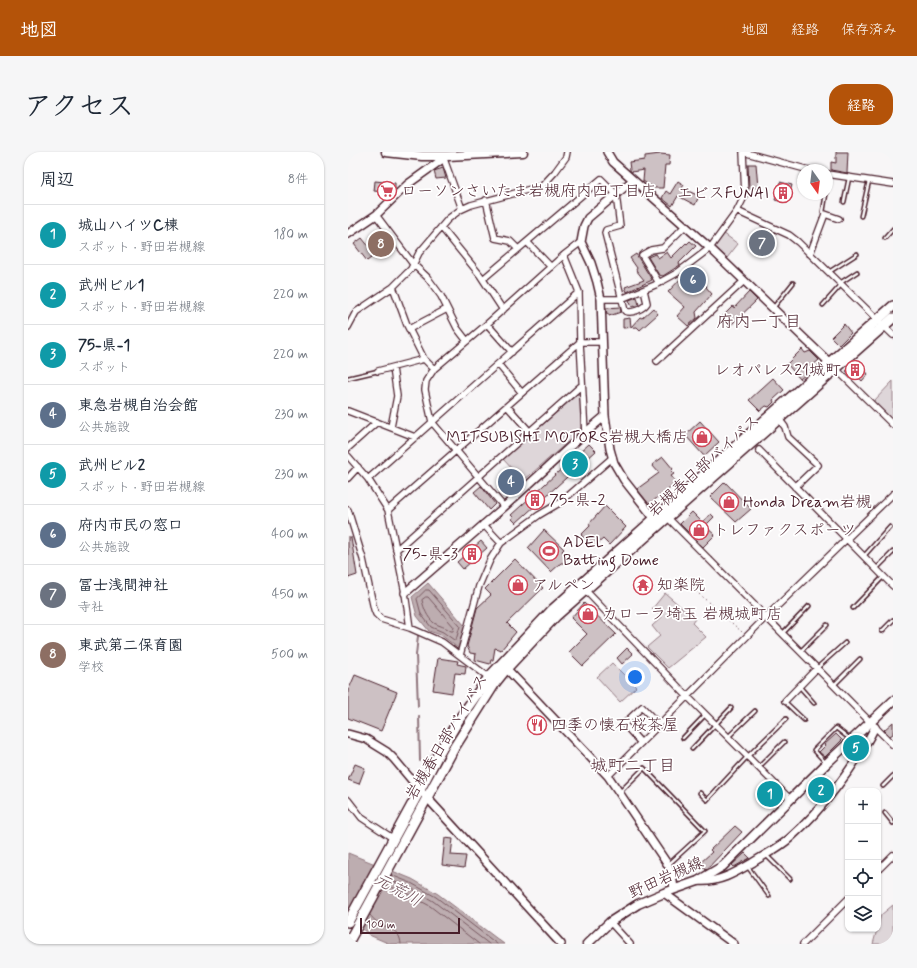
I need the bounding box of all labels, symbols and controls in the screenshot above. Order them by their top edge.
text: 地図 [20,18,58,43]
text: 地図 [741,21,769,39]
text: 経路 [791,21,819,39]
text: 保存済み [841,21,897,39]
button: 経路 [829,84,893,125]
text: アクセス [24,89,134,126]
north arrow [797,164,833,200]
text: 周辺 [40,169,74,191]
text: 8件 [288,171,308,188]
supermarket icon: ローソンさいたま岩槻府内四丁目店 [376,180,398,202]
place label: ローソンさいたま岩槻府内四丁目店 [401,181,656,202]
building icon: エビスFUNAI [772,182,794,204]
place label: エビスFUNAI [677,183,769,204]
text: 城山ハイツC棟 [78,216,179,236]
text: 1 [50,226,56,243]
text: 180 m [273,226,308,243]
pin: 7 [749,228,775,258]
pin: 8 [368,229,394,259]
text: スポット · 野田岩槻線 [78,239,205,256]
pin: 6 [680,265,706,295]
text: 武州ビル1 [78,276,144,296]
text: 2 [50,286,56,303]
text: 220 m [273,286,308,303]
text: スポット · 野田岩槻線 [78,299,205,316]
district label: 府内一丁目 [717,311,802,333]
text: 75-県-1 [78,336,130,356]
text: 3 [50,346,56,363]
text: 220 m [273,346,308,363]
text: スポット [78,359,130,376]
building icon: レオパレス21城町 [844,359,866,381]
place label: レオパレス21城町 [714,360,841,381]
text: 東急岩槻自治会館 [78,396,198,416]
text: 4 [49,406,57,423]
text: 230 m [274,406,308,423]
street label: 岩槻春日部バイパス [644,410,764,522]
text: 公共施設 [78,419,130,436]
shop icon: MITSUBISHI MOTORS岩槻大橋店 [691,426,713,448]
place label: MITSUBISHI MOTORS岩槻大橋店 [446,427,688,448]
pin: 3 [562,449,588,479]
text: 武州ビル2 [78,456,145,476]
text: 5 [49,466,57,483]
text: 230 m [274,466,308,483]
pin: 4 [498,467,524,497]
text: スポット · 野田岩槻線 [78,479,205,496]
building icon: 75-県-2 [524,489,546,511]
place label: 75-県-2 [549,490,606,511]
shop icon: Honda Dream岩槻 [718,491,740,513]
place label: Honda Dream岩槻 [743,492,872,513]
text: 府内市民の窓口 [78,516,183,536]
shop icon: トレファクスポーツ [688,519,710,541]
place label: トレファクスポーツ [713,520,856,541]
text: 6 [50,526,56,543]
text: 400 m [271,526,308,543]
place label: ADEL Batting Dome [563,532,659,572]
text: 公共施設 [78,539,130,556]
sports icon: ADEL Batting Dome [538,540,560,562]
building icon: 75-県-3 [461,543,483,565]
place label: 75-県-3 [402,544,458,565]
shop icon: アルペン [507,574,529,596]
temple icon: 知楽院 [632,574,654,596]
place label: アルペン [532,575,595,596]
place label: 知楽院 [657,575,705,596]
text: 冨士浅間神社 [78,576,168,596]
text: 7 [49,586,57,603]
text: 450 m [272,586,308,603]
text: 寺社 [78,599,104,616]
shop icon: カローラ埼玉 岩槻城町店 [577,603,599,625]
place label: カローラ埼玉 岩槻城町店 [602,604,782,625]
text: 東武第二保育園 [78,636,183,656]
text: 8 [49,646,57,663]
text: 500 m [271,646,308,663]
text: 学校 [78,659,104,676]
your location [625,667,645,687]
street label: 岩槻春日部バイパス [401,670,493,804]
restaurant icon: 四季の懐石桜茶屋 [526,714,548,736]
place label: 四季の懐石桜茶屋 [551,715,679,736]
pin: 5 [843,733,869,763]
district label: 城町二丁目 [591,755,676,777]
pin: 2 [808,775,834,805]
pin: 1 [757,779,783,809]
map controls [845,788,881,932]
button: + [845,788,881,824]
button: − [845,824,881,860]
street label: 野田岩槻線 [625,852,707,904]
button: locate [845,860,881,896]
water label: 元荒川 [370,868,426,912]
button: layers [845,896,881,932]
scale bar [360,916,460,935]
text: 100 m [366,918,396,932]

